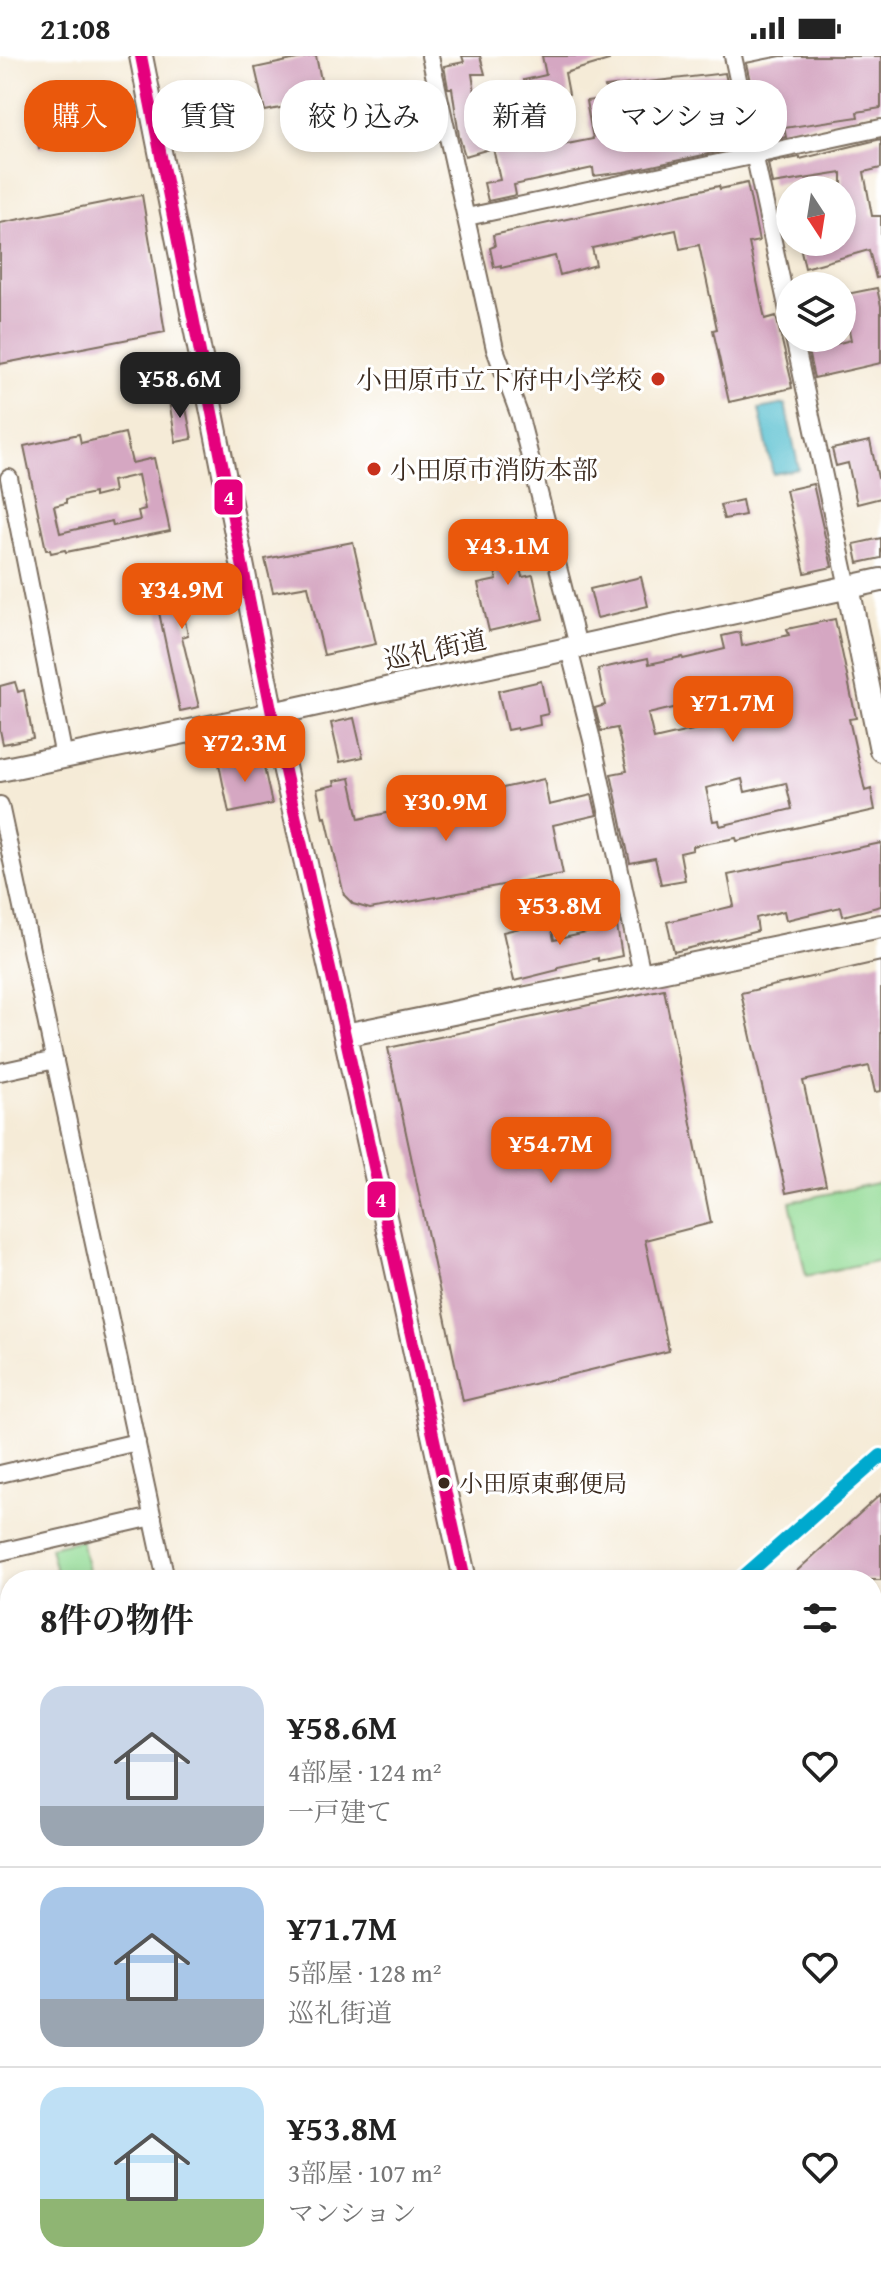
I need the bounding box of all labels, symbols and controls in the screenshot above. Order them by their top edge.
text: 21:08 [40,6,111,50]
chip: 購入 [24,80,136,152]
chip: 賃貸 [152,80,264,152]
chip: 絞り込み [280,80,448,152]
chip: 新着 [464,80,576,152]
chip: マンション [592,80,787,152]
north arrow [776,176,856,256]
map controls [776,176,856,352]
button: layers [776,272,856,352]
pin: ¥58.6M [115,352,245,420]
text: ¥58.6M [138,358,222,397]
place label: 小田原市立下府中小学校 [356,360,642,399]
marker: 小田原市立下府中小学校 [649,370,667,388]
place label: 小田原市消防本部 [390,450,598,489]
marker: 小田原市消防本部 [365,460,383,478]
line badge: 4 [213,478,244,516]
text: 4 [223,481,235,513]
pin: ¥43.1M [443,519,573,587]
text: ¥43.1M [466,525,550,564]
pin: ¥34.9M [117,563,247,631]
text: ¥34.9M [140,569,224,608]
street label: 巡礼街道 [380,619,490,679]
pin: ¥71.7M [668,676,798,744]
text: ¥71.7M [691,682,775,721]
pin: ¥72.3M [180,716,310,784]
text: ¥72.3M [203,722,287,761]
pin: ¥30.9M [381,775,511,843]
text: ¥30.9M [404,781,488,820]
pin: ¥53.8M [495,879,625,947]
text: ¥53.8M [518,885,602,924]
pin: ¥54.7M [486,1117,616,1185]
text: ¥54.7M [509,1123,593,1162]
line badge: 4 [366,1180,397,1219]
text: 4 [375,1183,387,1215]
place label: 小田原東郵便局 [459,1466,627,1501]
marker: 小田原東郵便局 [436,1475,452,1491]
text: 8件の物件 [40,1595,194,1644]
icon: filters [798,1596,842,1640]
text: ¥58.6M [288,1702,397,1751]
icon: home [104,1718,200,1814]
icon: heart [798,1744,842,1788]
text: 4部屋 · 124 m² [288,1752,442,1791]
text: 一戸建て [288,1792,392,1831]
text: ¥71.7M [288,1903,397,1952]
icon: home [104,1919,200,2015]
icon: heart [798,1945,842,1989]
text: 5部屋 · 128 m² [288,1953,442,1992]
text: 巡礼街道 [288,1993,392,2032]
text: ¥53.8M [288,2103,397,2152]
icon: home [104,2119,200,2215]
icon: heart [798,2145,842,2189]
text: 3部屋 · 107 m² [288,2153,442,2192]
text: マンション [288,2193,417,2232]

